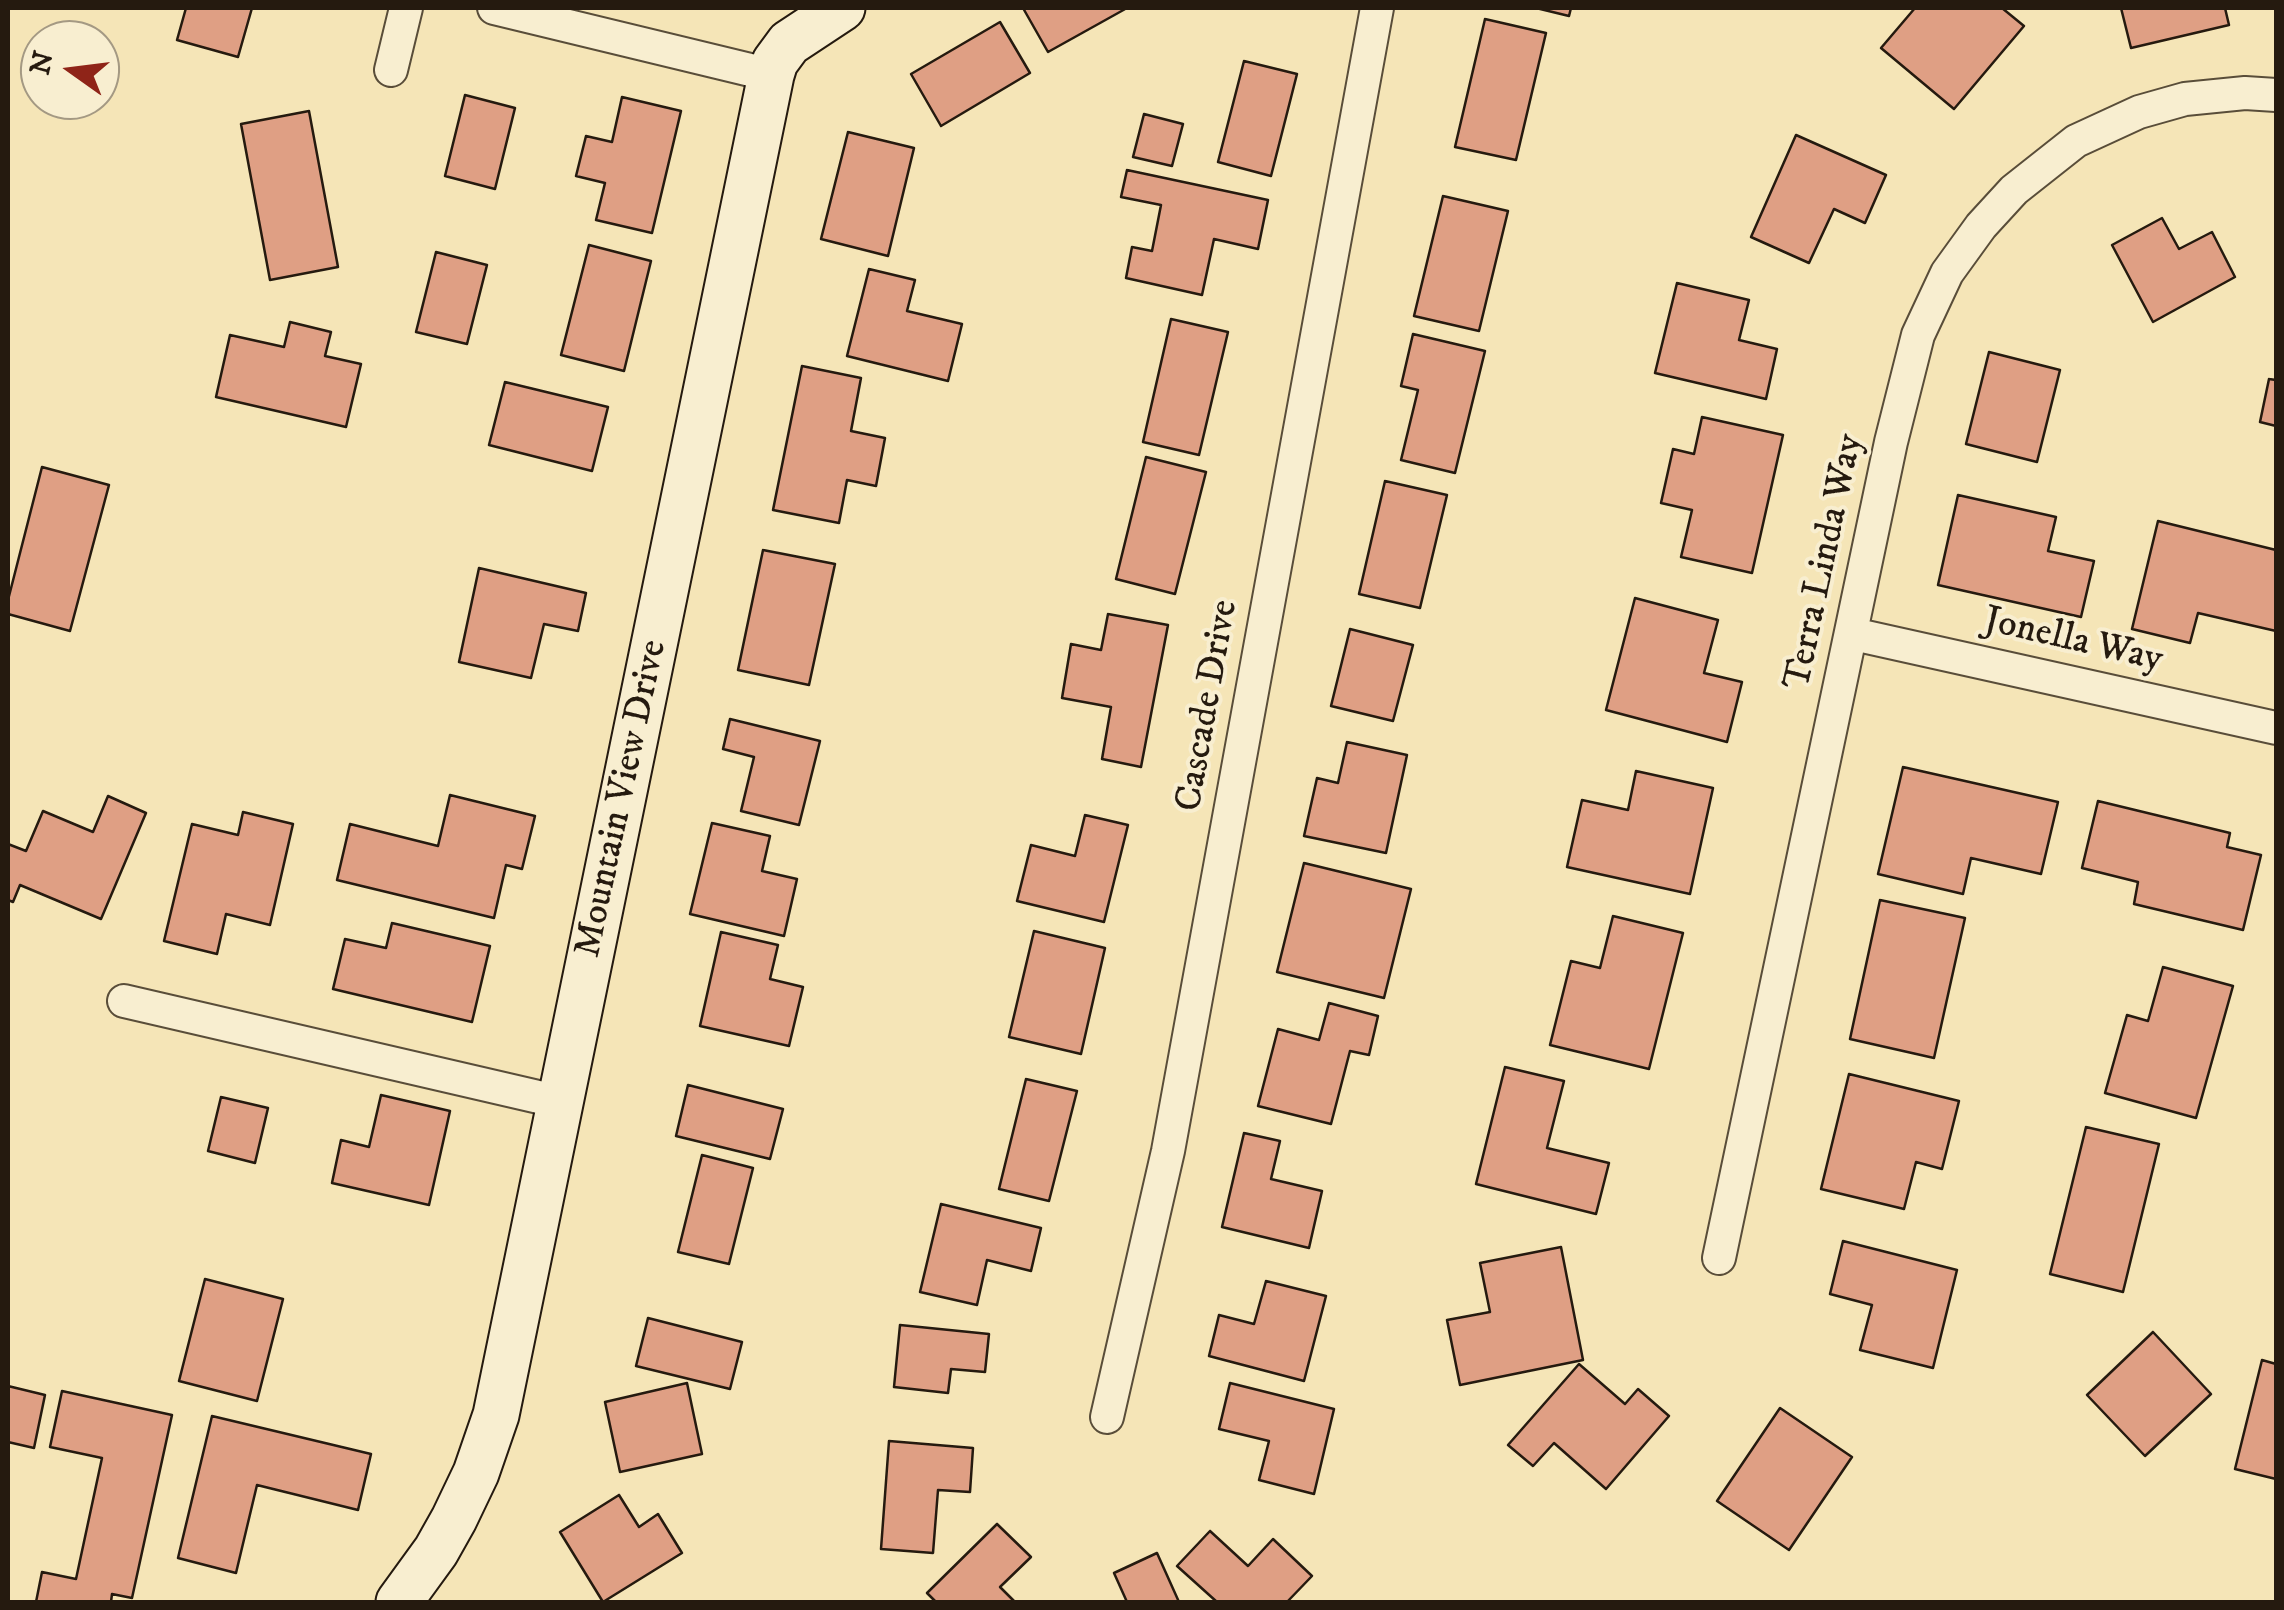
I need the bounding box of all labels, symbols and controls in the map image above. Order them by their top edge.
north arrow [20,20,120,120]
text: N [23,48,62,78]
street label: Terra Linda Way [1777,430,1875,694]
street label: Cascade Drive [1168,597,1250,815]
street label: Jonella Way [1979,599,2167,685]
street label: Mountain View Drive [567,636,679,962]

